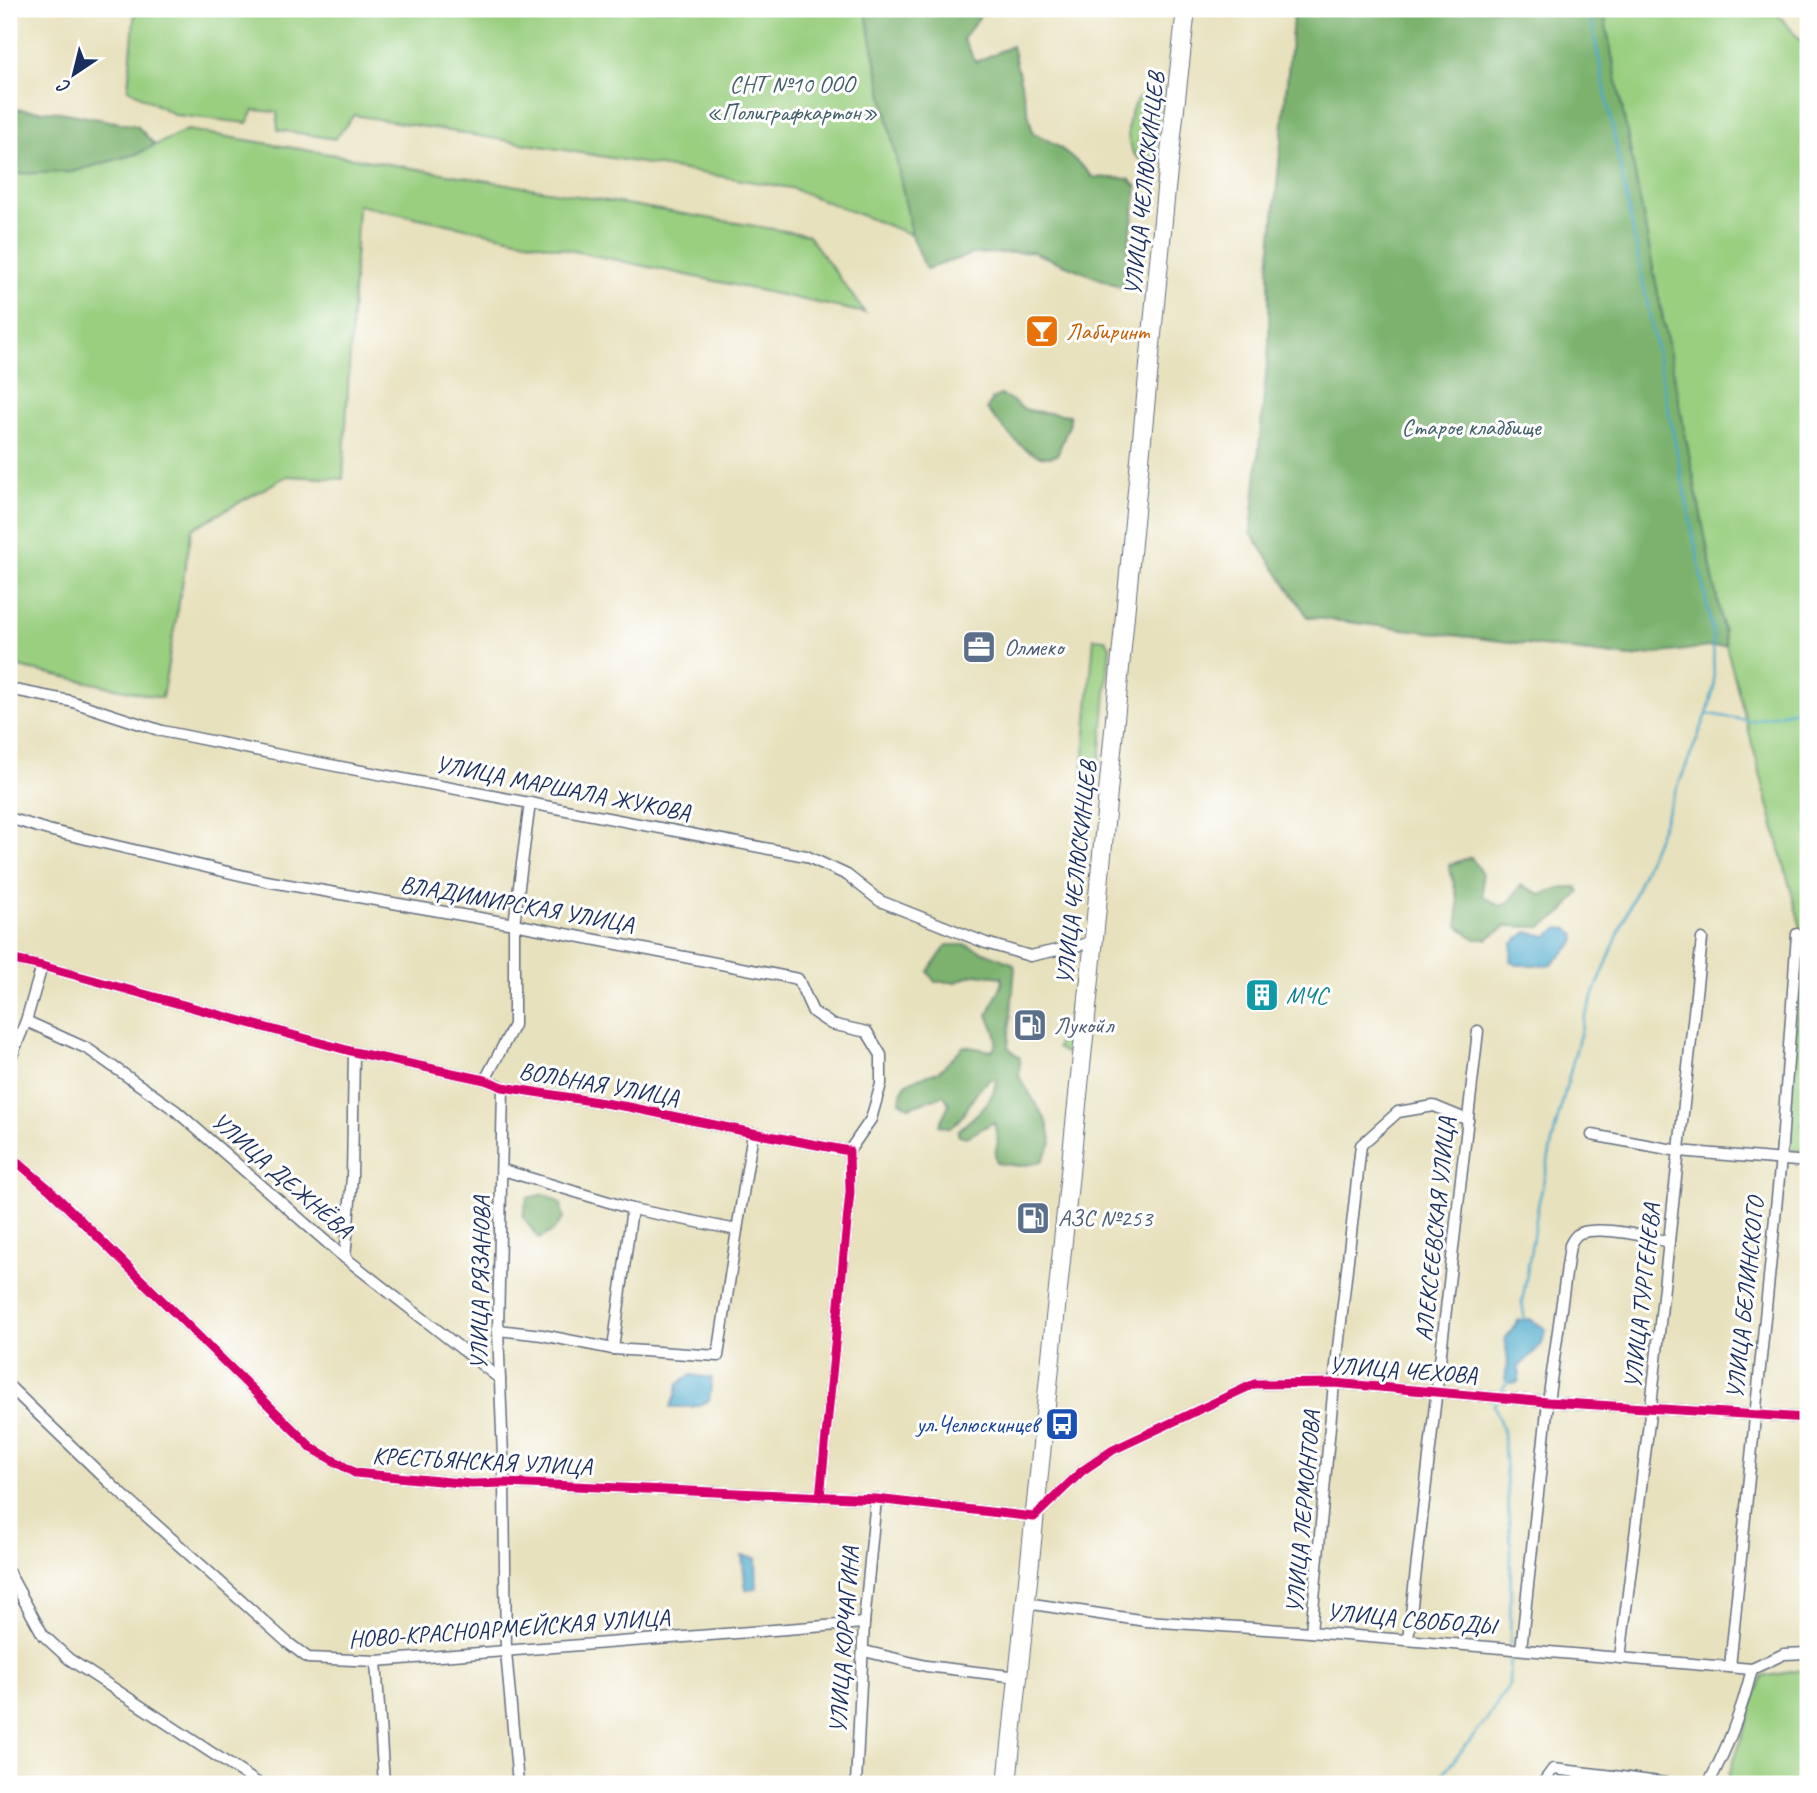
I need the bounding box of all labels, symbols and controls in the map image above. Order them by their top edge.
north arrow [38,38,108,108]
park label: СНТ №10 ООО «Полиграфкартон» [706,69,878,127]
street label: УЛИЦА ЧЕЛЮСКИНЦЕВ [1117,69,1171,297]
text: С [52,73,76,100]
bar icon: Лабиринт [1023,312,1061,350]
place label: Лабиринт [1066,316,1151,346]
park label: Старое кладбище [1401,412,1543,442]
office icon: Олмеко [960,628,998,666]
place label: Олмеко [1004,632,1066,662]
street label: УЛИЦА МАРШАЛА ЖУКОВА [433,749,694,828]
street label: УЛИЦА ЧЕЛЮСКИНЦЕВ [1049,758,1103,986]
street label: ВЛАДИМИРСКАЯ УЛИЦА [398,869,637,939]
building icon: МЧС [1243,976,1281,1014]
place label: МЧС [1286,980,1330,1010]
fuel station icon: Лукойл [1011,1006,1049,1044]
place label: Лукойл [1054,1010,1115,1040]
street label: ВОЛЬНАЯ УЛИЦА [517,1055,682,1113]
street label: УЛИЦА ДЕЖНЁВА [205,1106,359,1245]
street label: АЛЕКСЕЕВСКАЯ УЛИЦА [1408,1115,1462,1342]
street label: УЛИЦА БЕЛИНСКОГО [1719,1193,1771,1400]
street label: УЛИЦА РЯЗАНОВА [463,1195,497,1370]
fuel station icon: АЗС №253 [1014,1199,1052,1237]
street label: УЛИЦА ТУРГЕНЕВА [1617,1201,1667,1390]
place label: АЗС №253 [1058,1203,1154,1233]
street label: УЛИЦА ЧЕХОВА [1328,1350,1479,1390]
bus stop icon: ул.Челюскинцев [1043,1405,1081,1443]
place label: ул.Челюскинцев [914,1409,1043,1439]
street label: УЛИЦА ЛЕРМОНТОВА [1279,1409,1327,1614]
street label: КРЕСТЬЯНСКАЯ УЛИЦА [372,1440,593,1482]
street label: УЛИЦА КОРЧАГИНА [823,1545,866,1734]
street label: УЛИЦА СВОБОДЫ [1325,1597,1501,1642]
street label: НОВО-КРАСНОАРМЕЙСКАЯ УЛИЦА [347,1602,672,1654]

